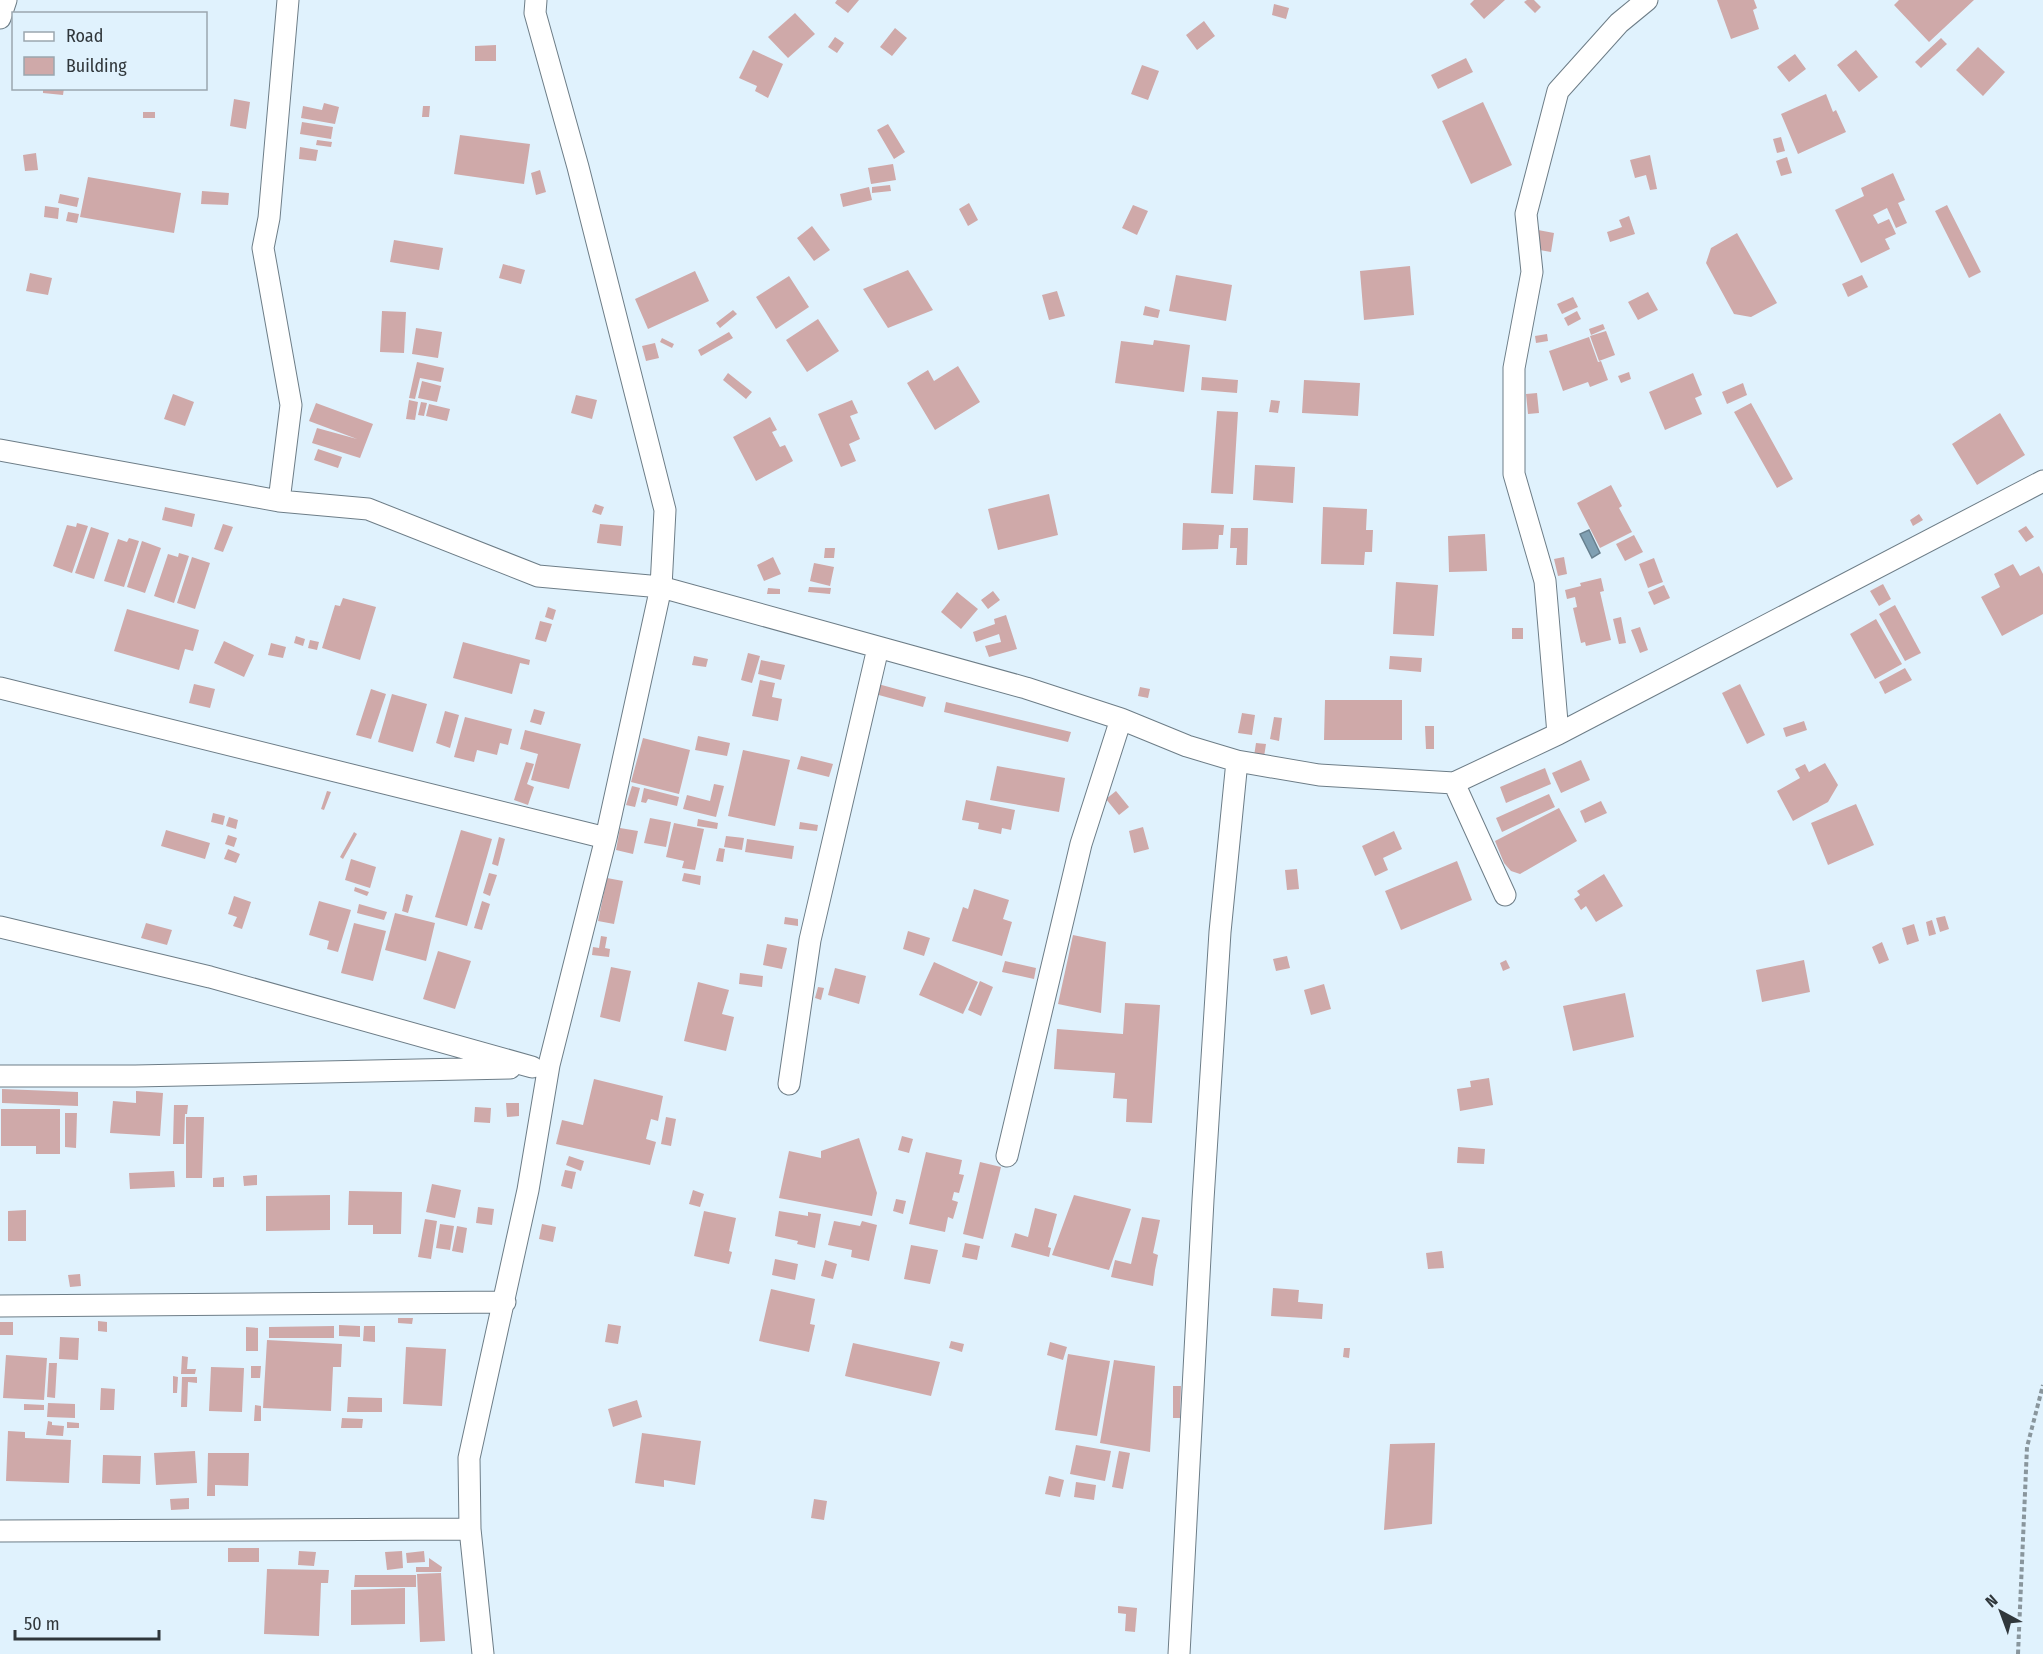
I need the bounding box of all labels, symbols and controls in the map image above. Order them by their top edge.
legend [12,12,207,90]
text: Road [66,25,103,47]
text: Building [66,55,127,77]
north arrow [1971,1582,2031,1642]
text: N [1982,1591,2001,1611]
scale bar [15,1603,159,1641]
text: 50 m [24,1613,60,1635]

